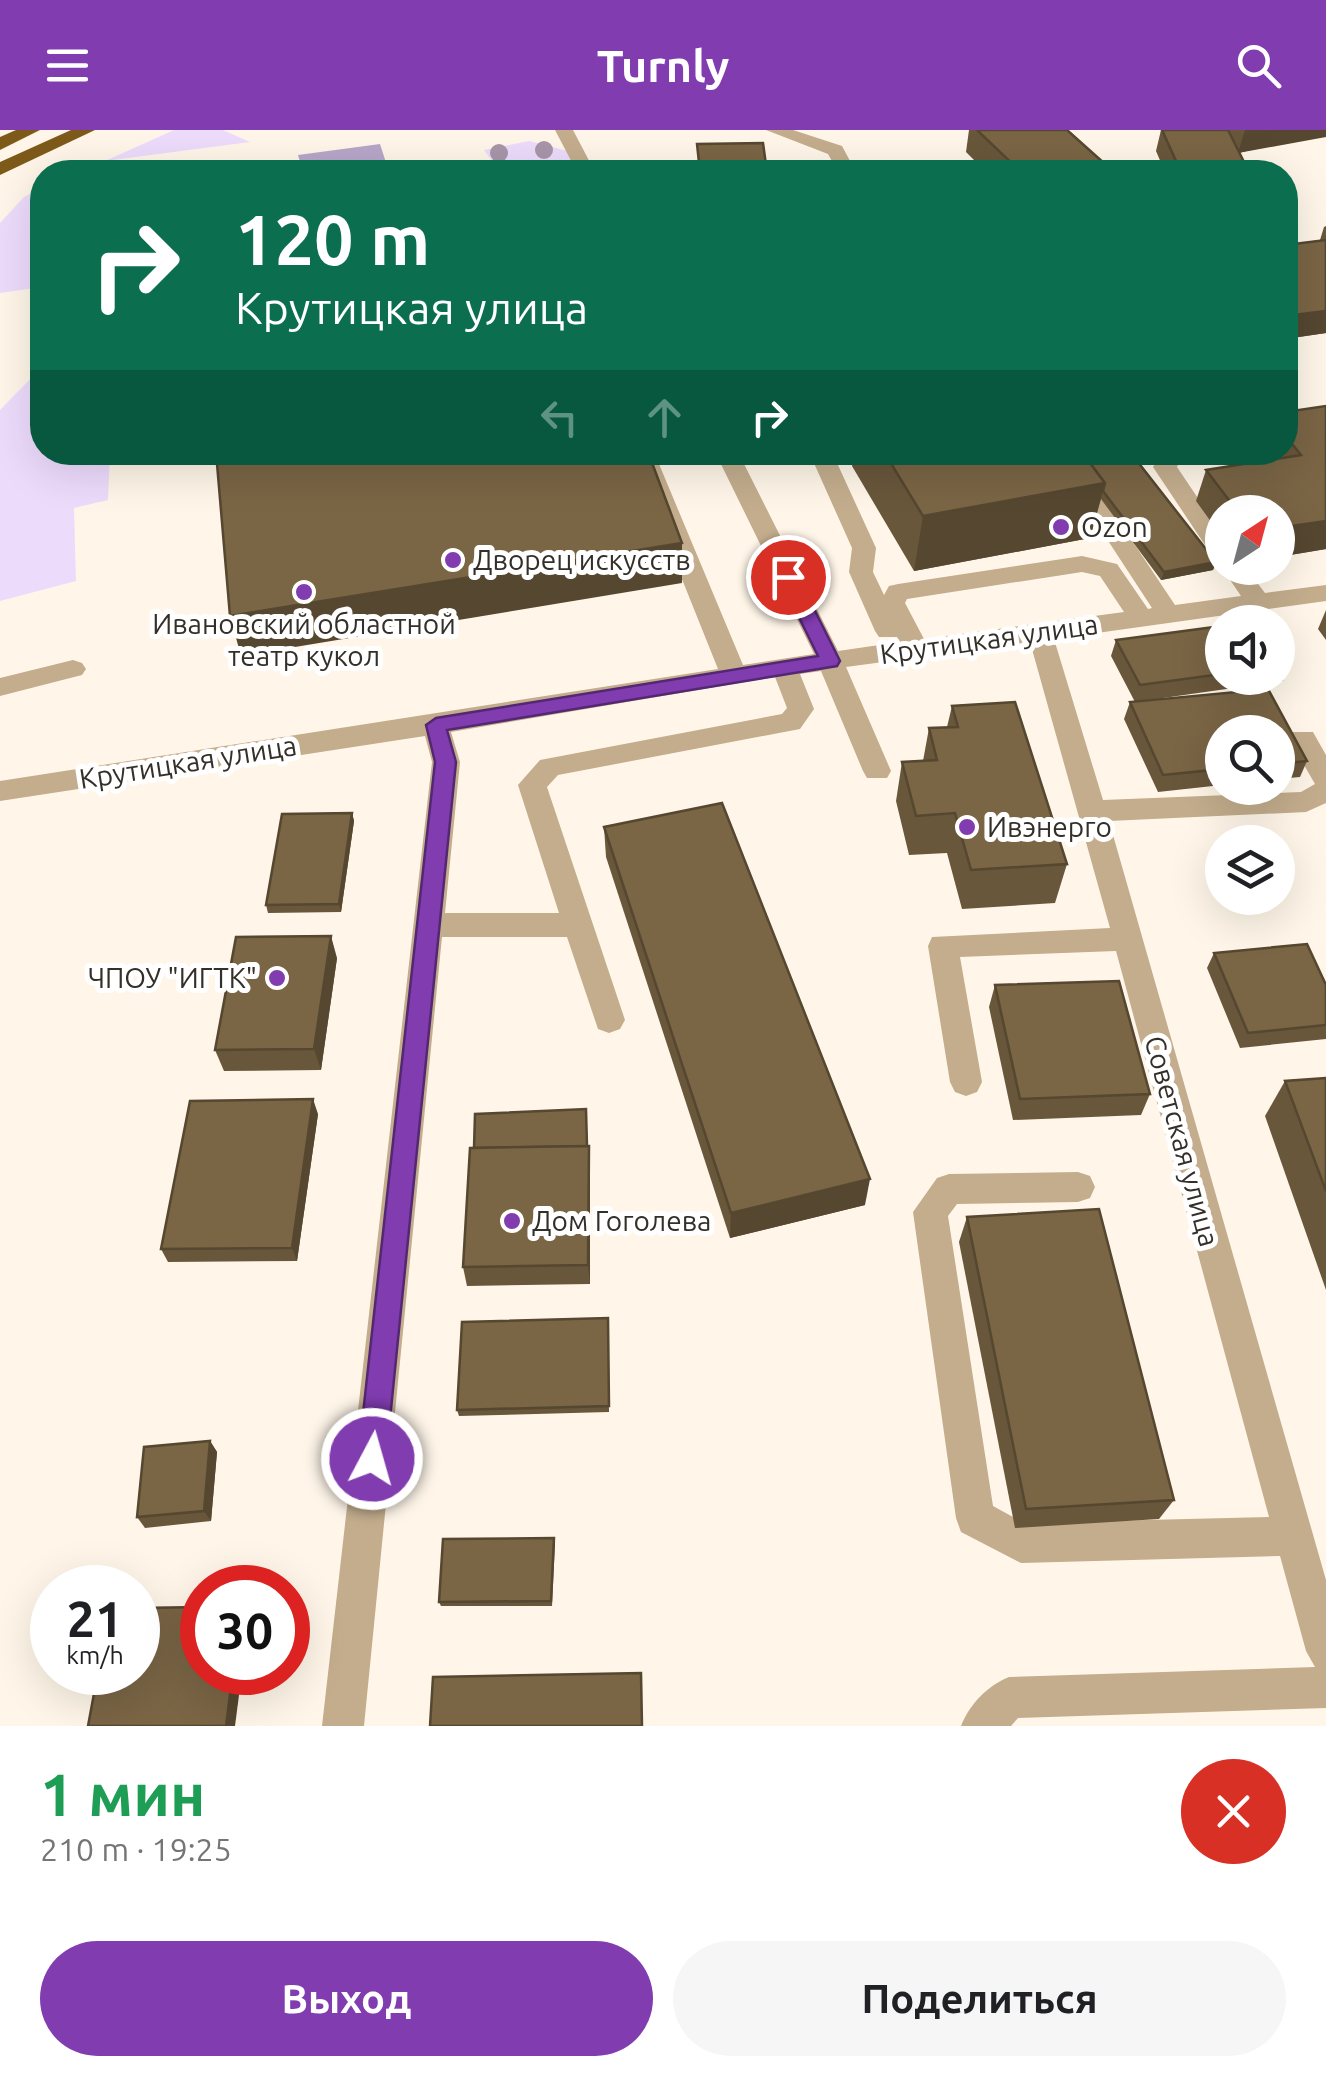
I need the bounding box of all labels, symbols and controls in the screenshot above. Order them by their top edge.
icon: menu [40,38,95,93]
icon: search [1231,38,1286,93]
text: Turnly [597,40,729,91]
icon: right [70,200,200,330]
text: 120 m [235,200,430,278]
text: Крутицкая улица [235,282,588,333]
icon: left [532,390,587,445]
icon: ahead [637,390,692,445]
icon: right [742,390,797,445]
north arrow [1205,495,1295,585]
map controls [1205,495,1295,915]
place label: Ozon [1081,511,1148,542]
marker: Ozon [1050,516,1072,538]
pin [746,535,831,620]
place label: Дворец искусств [473,544,691,575]
marker: Дворец искусств [442,549,464,571]
icon: arrive [761,550,816,605]
marker: Ивановский областной театр кукол [293,581,315,603]
button: sound [1205,605,1295,695]
place label: Ивановский областной театр кукол [152,608,456,671]
street label: Крутицкая улица [878,608,1100,669]
button: search [1205,715,1295,805]
street label: Крутицкая улица [77,729,299,794]
place label: Ивэнерго [987,811,1112,842]
marker: Ивэнерго [956,816,978,838]
button: layers [1205,825,1295,915]
place label: ЧПОУ "ИГТК" [88,962,257,993]
marker: ЧПОУ "ИГТК" [266,967,288,989]
street label: Советская улица [1139,1032,1226,1250]
place label: Дом Гоголева [532,1205,712,1236]
marker: Дом Гоголева [501,1210,523,1232]
position arrow [320,1407,424,1511]
speed limit sign: 30 [180,1565,310,1695]
text: 21 [67,1590,123,1646]
text: km/h [66,1641,124,1669]
button: close [1181,1759,1286,1864]
text: 1 мин [40,1760,205,1827]
text: 210 m · 19:25 [40,1831,232,1867]
button: Выход [40,1941,653,2056]
button: Поделиться [673,1941,1286,2056]

